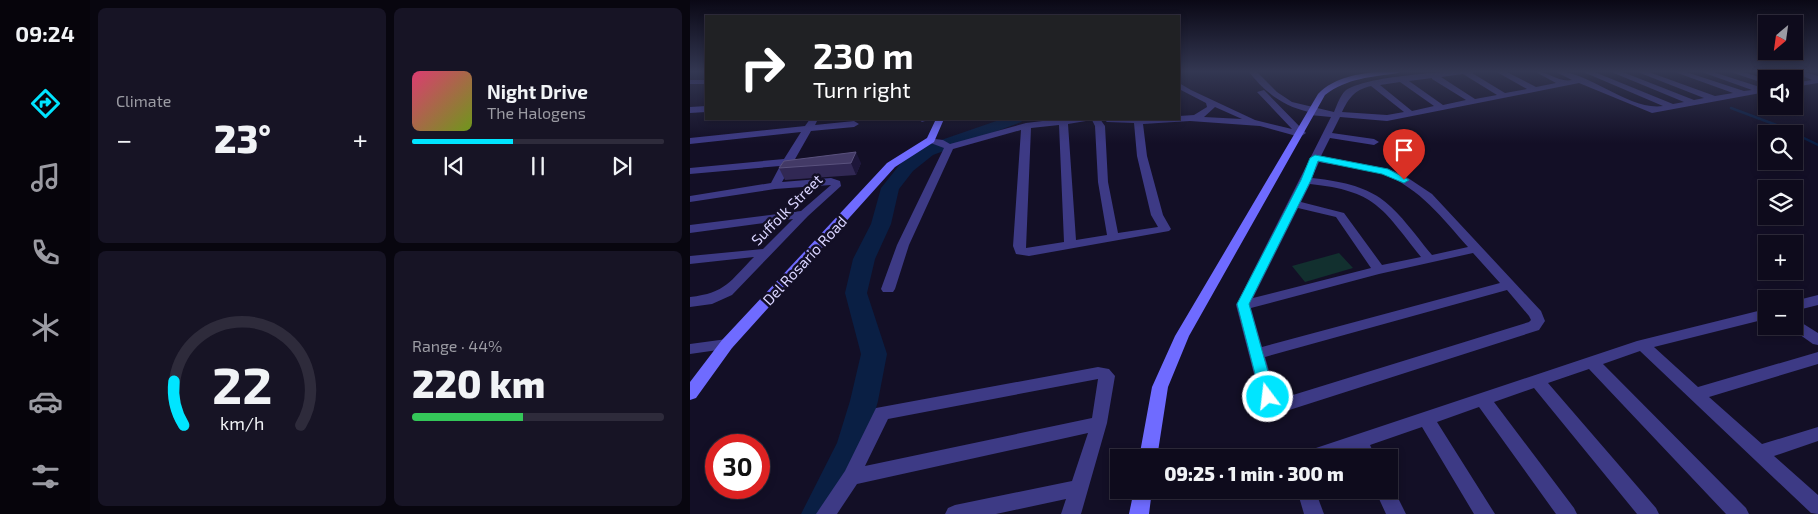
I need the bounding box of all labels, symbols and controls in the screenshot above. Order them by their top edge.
north arrow [1758,15,1802,60]
map controls [1758,15,1803,335]
text: 09:24 [15,20,75,46]
text: 230 m [813,34,914,76]
icon: right [730,35,795,100]
button: sound [1758,70,1803,115]
text: Turn right [813,76,911,102]
text: Night Drive [487,80,588,103]
icon: directions [28,86,63,121]
text: Climate [116,91,171,110]
text: The Halogens [487,103,586,122]
text: 23° [214,115,271,161]
text: − [116,122,132,156]
text: + [353,122,368,156]
button: search [1758,125,1803,170]
pin [1383,129,1425,180]
icon: arrive [1390,136,1418,164]
icon: previous [440,152,468,180]
icon: pause [524,152,552,180]
icon: next [608,152,636,180]
icon: music [28,160,63,195]
street label: Suffolk Street [747,170,826,249]
button: layers [1758,180,1803,225]
street label: Del Rosario Road [758,212,850,309]
icon: phone [28,235,63,270]
button: + [1758,235,1803,280]
button: − [1758,290,1803,335]
icon: climate [28,310,63,345]
text: Range · 44% [412,336,502,355]
text: 22 [212,352,272,414]
text: 220 km [412,360,545,406]
position arrow [1241,370,1293,422]
icon: car [28,384,63,419]
text: km/h [220,412,264,434]
speed limit sign: 30 [705,434,770,499]
icon: filters [28,459,63,494]
text: 09:25 · 1 min · 300 m [1164,462,1344,485]

